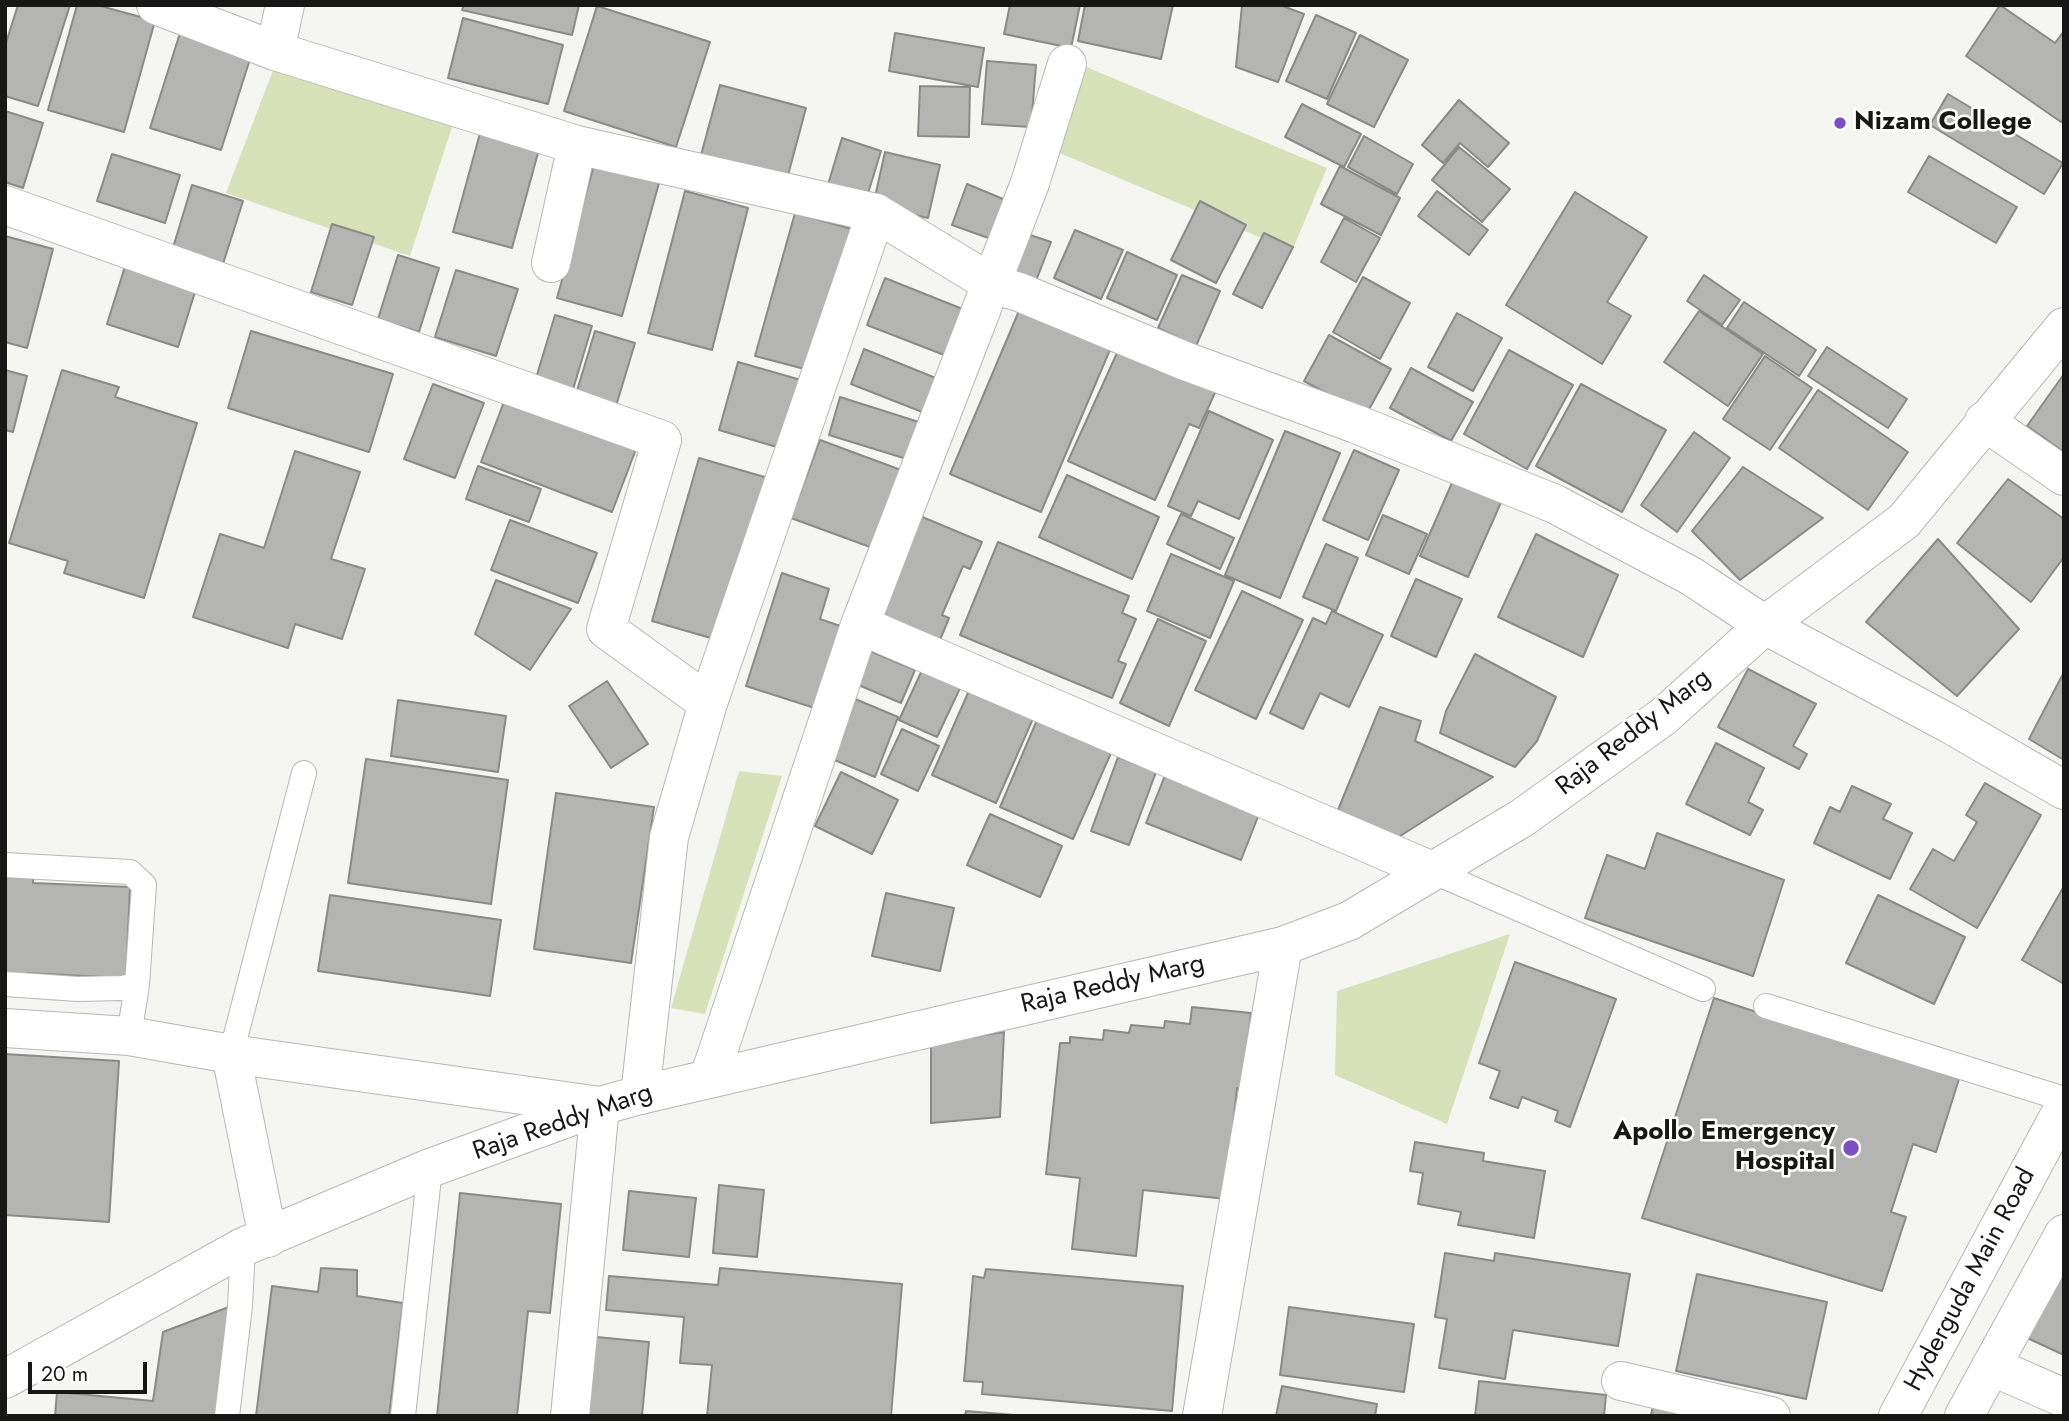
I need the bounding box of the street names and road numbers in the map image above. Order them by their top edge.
street label: Raja Reddy Marg [1550,663,1718,803]
street label: Raja Reddy Marg [1018,949,1208,1021]
street label: Raja Reddy Marg [469,1078,657,1168]
street label: Hyderguda Main Road [1899,1163,2043,1397]

